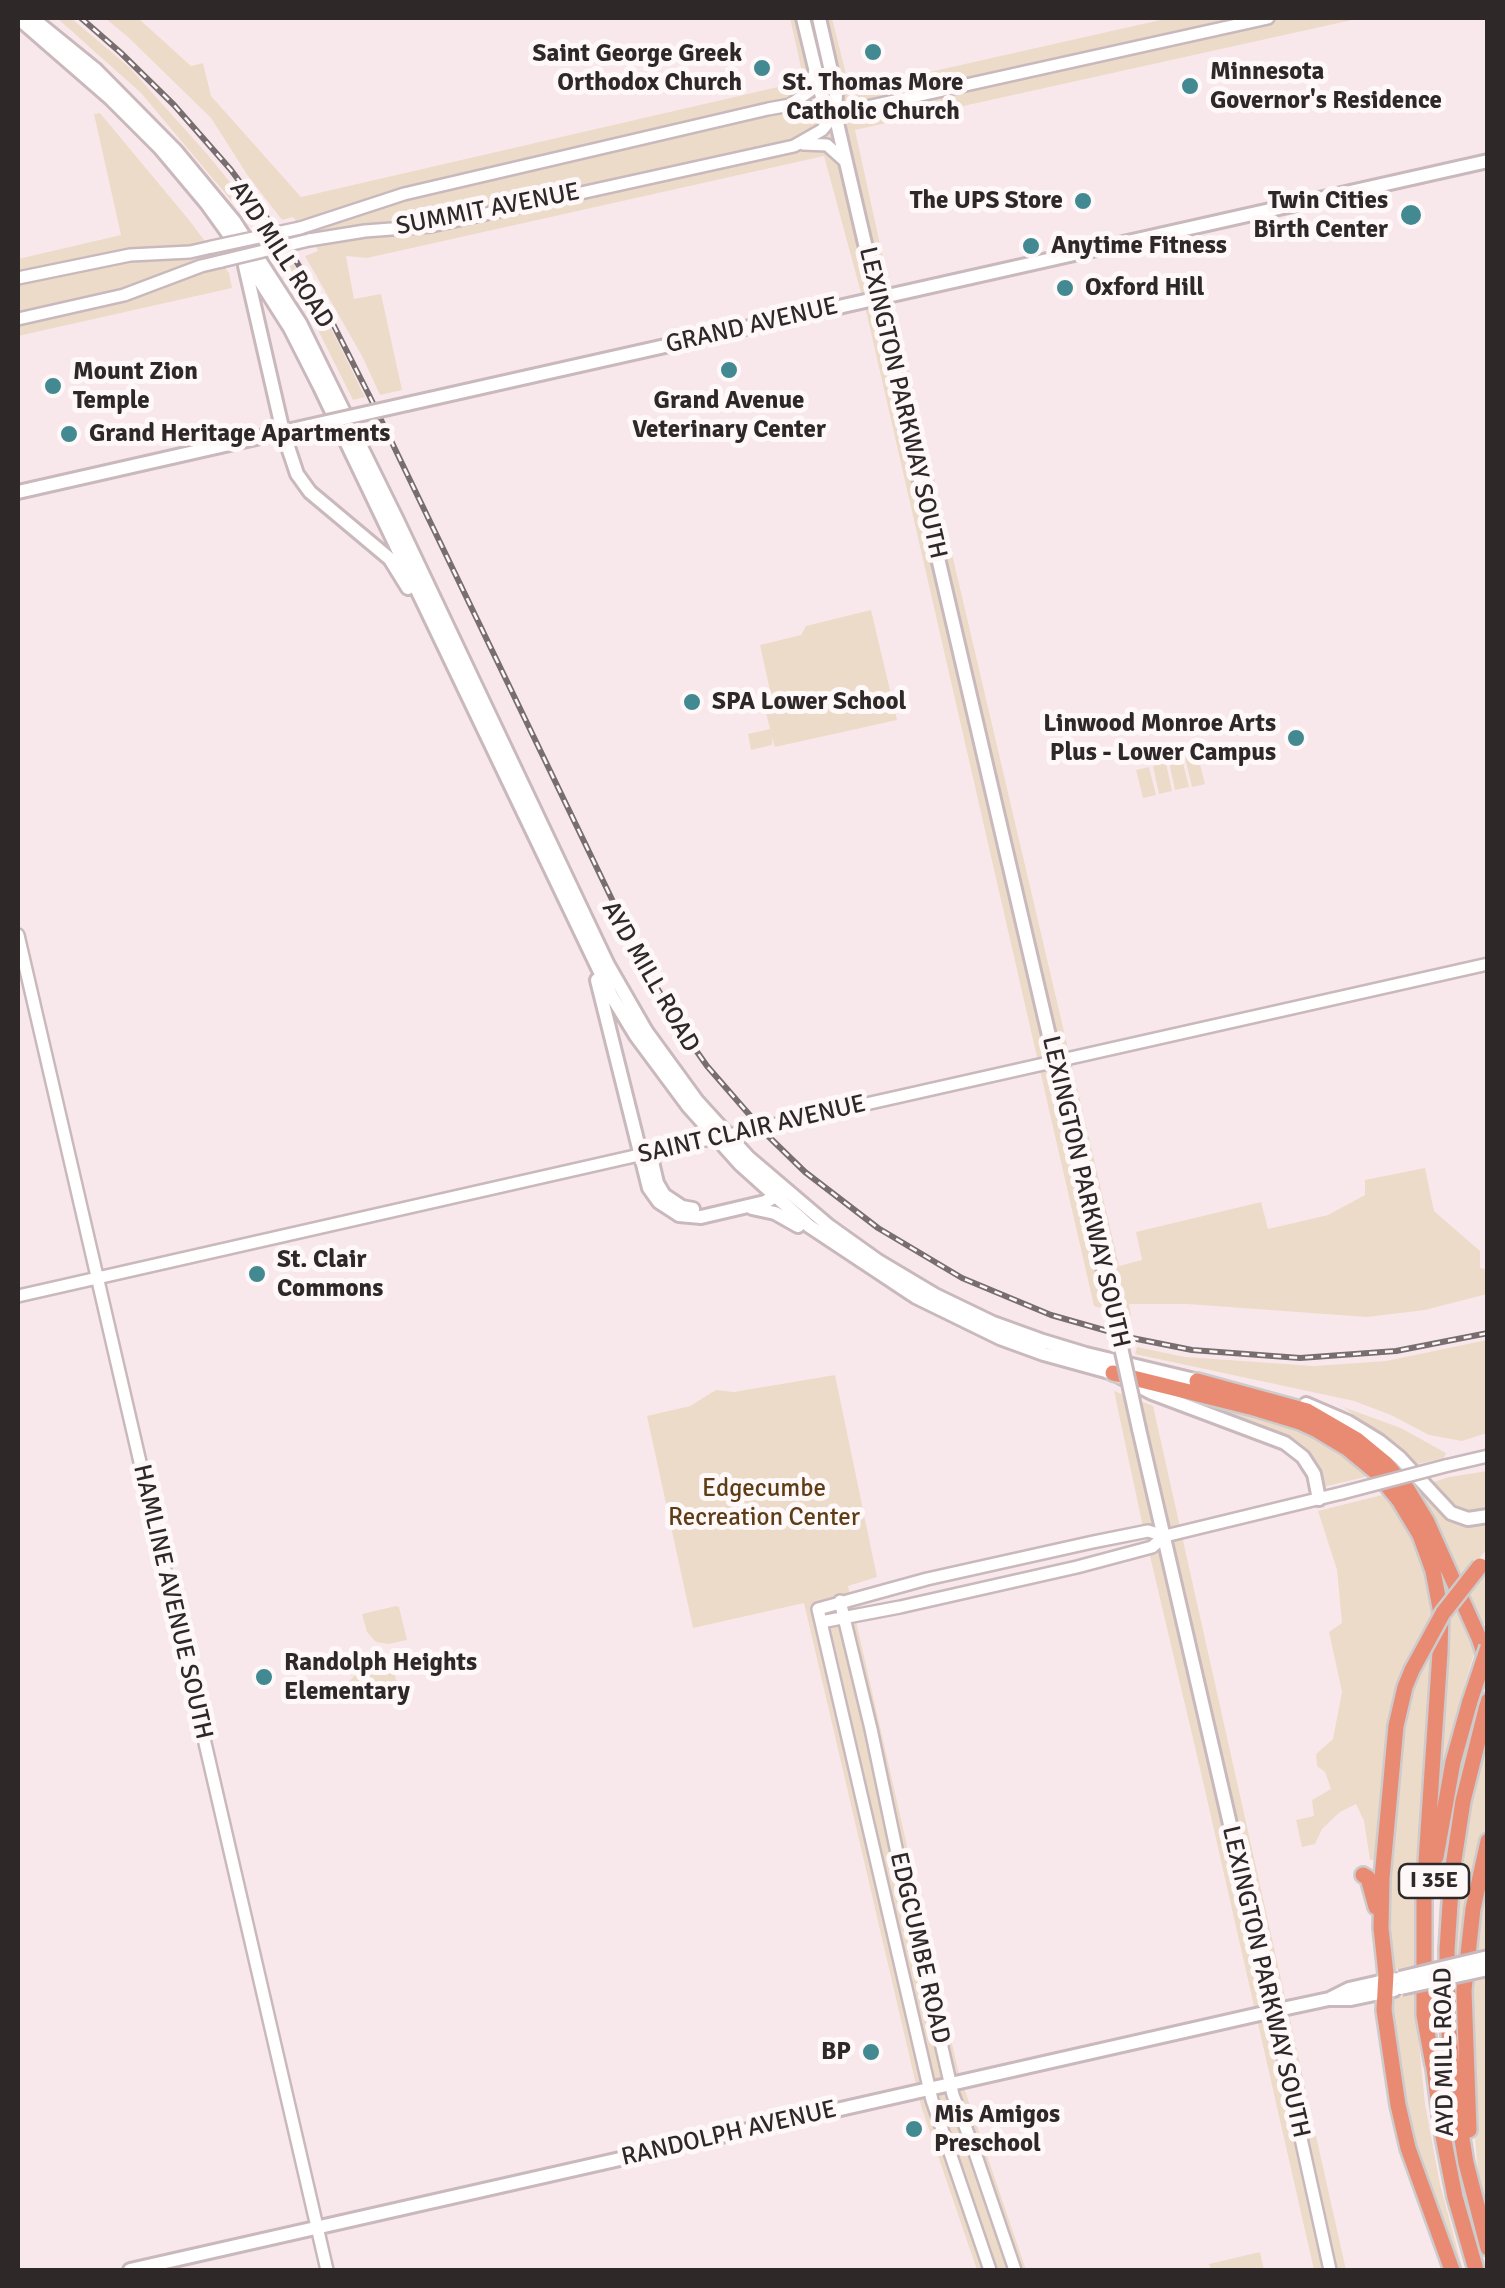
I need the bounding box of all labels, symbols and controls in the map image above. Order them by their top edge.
place label: Saint George Greek Orthodox Church [533,39,742,98]
marker: St. Thomas More Catholic Church [862,41,884,63]
marker: Saint George Greek Orthodox Church [751,57,773,79]
place label: Minnesota Governor's Residence [1210,57,1442,116]
place label: St. Thomas More Catholic Church [783,68,963,127]
marker: Minnesota Governor's Residence [1179,75,1201,97]
street label: AYD MILL ROAD [222,176,340,334]
street label: SUMMIT AVENUE [394,177,582,243]
place label: The UPS Store [910,186,1063,216]
place label: Twin Cities Birth Center [1253,186,1388,245]
marker: The UPS Store [1072,190,1094,212]
marker: Twin Cities Birth Center [1398,202,1424,228]
place label: Anytime Fitness [1051,231,1227,261]
marker: Anytime Fitness [1020,235,1042,257]
street label: LEXINGTON PARKWAY SOUTH [851,244,953,562]
place label: Oxford Hill [1085,273,1204,303]
marker: Oxford Hill [1054,277,1076,299]
street label: GRAND AVENUE [663,292,841,360]
place label: Mount Zion Temple [73,357,198,416]
marker: Grand Avenue Veterinary Center [718,359,740,381]
marker: Mount Zion Temple [42,375,64,397]
place label: Grand Avenue Veterinary Center [632,386,826,445]
place label: Grand Heritage Apartments [89,419,390,449]
marker: Grand Heritage Apartments [58,423,80,445]
place label: SPA Lower School [712,687,906,717]
marker: SPA Lower School [681,691,703,713]
place label: Linwood Monroe Arts Plus - Lower Campus [1043,709,1276,768]
marker: Linwood Monroe Arts Plus - Lower Campus [1285,727,1307,749]
street label: AYD MILL ROAD [595,896,705,1058]
street label: LEXINGTON PARKWAY SOUTH [1034,1033,1136,1351]
street label: SAINT CLAIR AVENUE [635,1089,869,1171]
place label: St. Clair Commons [277,1245,383,1304]
marker: St. Clair Commons [246,1263,268,1285]
street label: HAMLINE AVENUE SOUTH [126,1462,218,1742]
park label: Edgecumbe Recreation Center [668,1474,860,1533]
place label: Randolph Heights Elementary [284,1648,477,1707]
marker: Randolph Heights Elementary [253,1666,275,1688]
street label: LEXINGTON PARKWAY SOUTH [1214,1823,1316,2141]
street label: EDGCUMBE ROAD [882,1849,956,2047]
road number: I 35E [1399,1864,1469,1898]
street label: AYD MILL ROAD [1429,1967,1461,2137]
place label: BP [821,2037,851,2067]
marker: BP [860,2041,882,2063]
street label: RANDOLPH AVENUE [619,2095,839,2173]
place label: Mis Amigos Preschool [934,2100,1060,2159]
marker: Mis Amigos Preschool [903,2118,925,2140]

